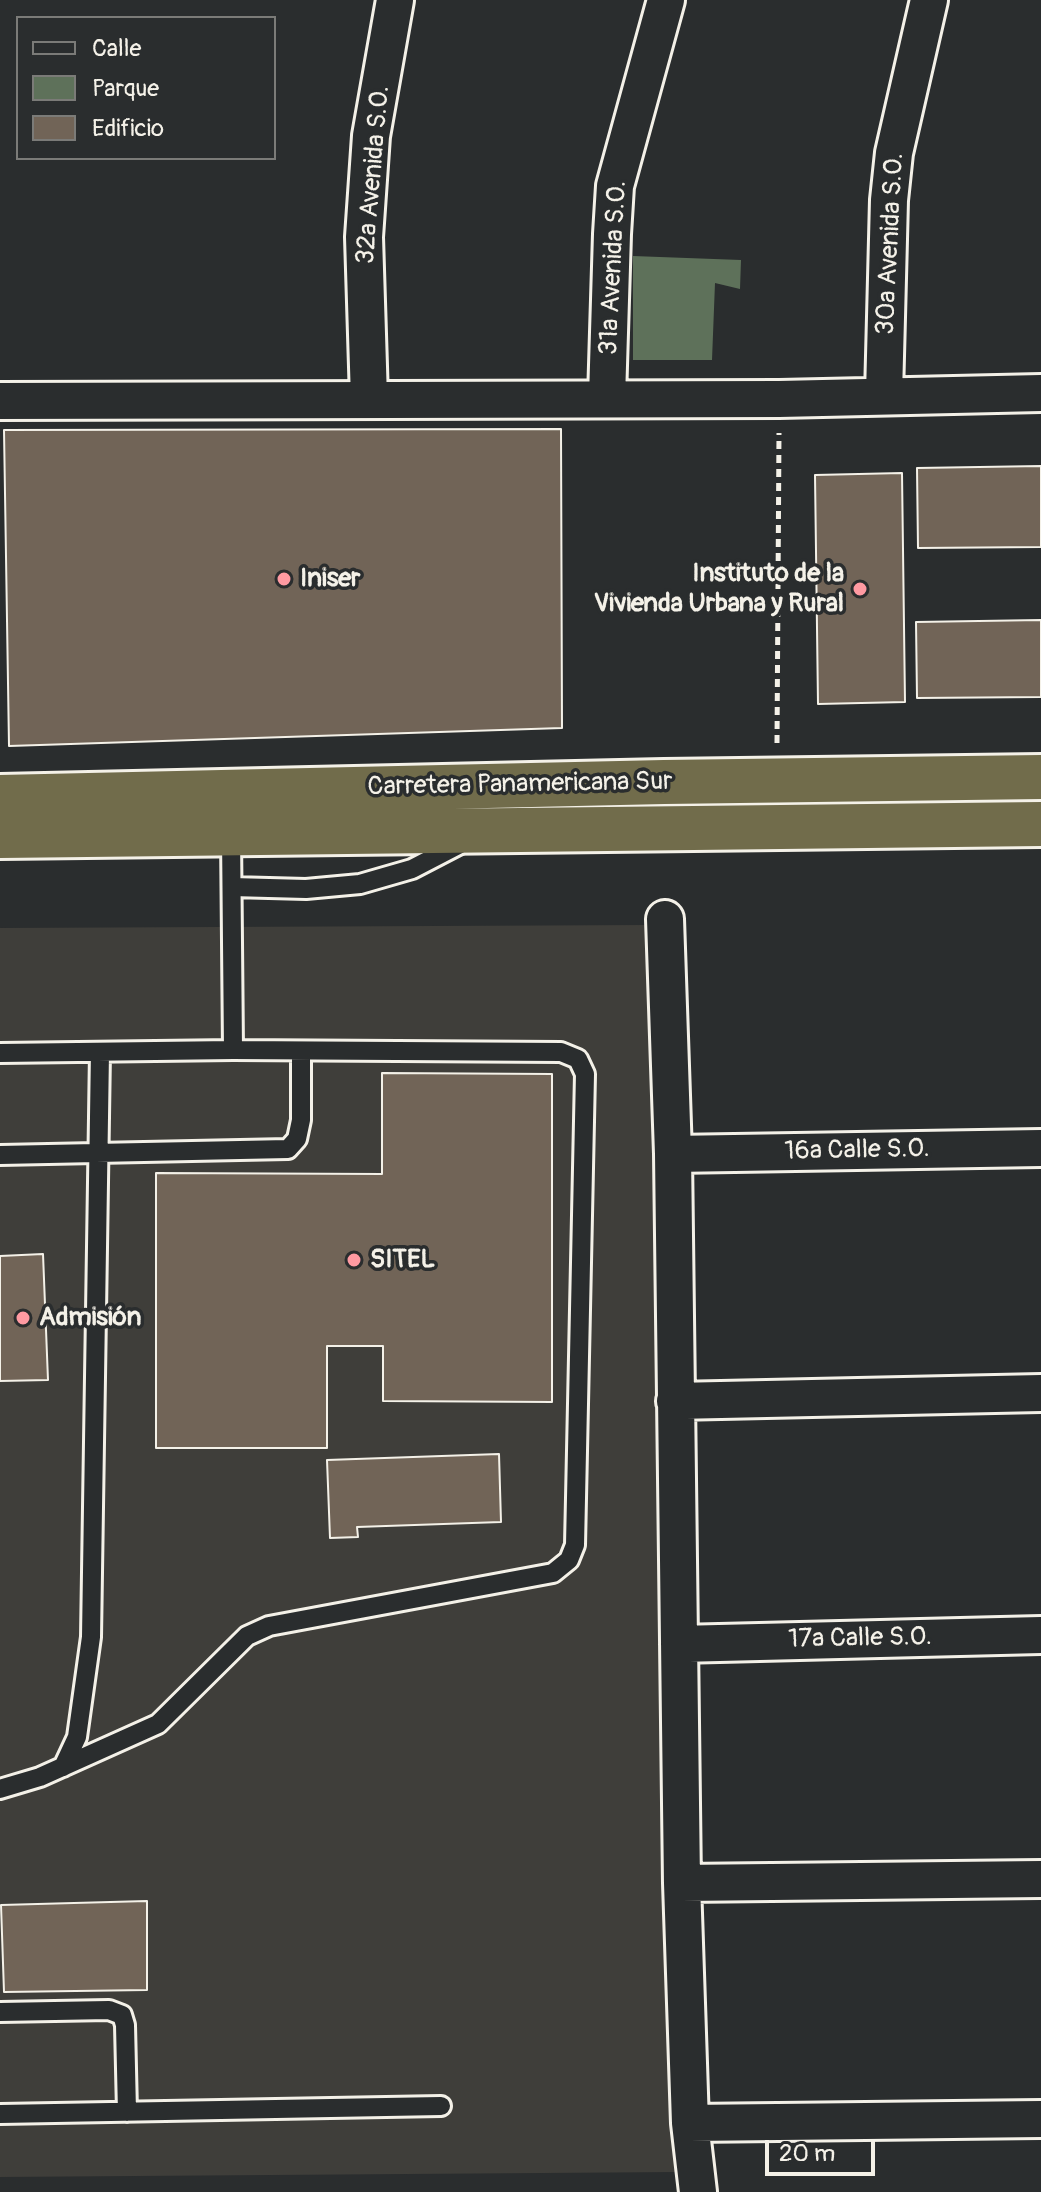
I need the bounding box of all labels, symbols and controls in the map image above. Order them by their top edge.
legend [16,16,276,160]
text: Calle [92,34,141,63]
text: Parque [92,74,159,103]
street label: 32a Avenida S.O. [351,85,397,265]
text: Edificio [92,114,164,143]
street label: 30a Avenida S.O. [871,152,911,336]
street label: 31a Avenida S.O. [594,180,634,356]
place label: Instituto de la Vivienda Urbana y Rural [594,558,844,620]
place label: Iniser [300,563,360,595]
marker: Iniser [275,570,293,588]
marker: Instituto de la Vivienda Urbana y Rural [851,580,869,598]
street label: Carretera Panamericana Sur [367,767,673,803]
street label: 16a Calle S.O. [784,1134,930,1168]
place label: SITEL [370,1244,435,1276]
marker: SITEL [345,1251,363,1269]
place label: Admisión [39,1302,142,1334]
marker: Admisión [14,1309,32,1327]
street label: 17a Calle S.O. [788,1622,932,1656]
scale bar [769,2124,879,2174]
text: 20 m [779,2139,835,2168]

